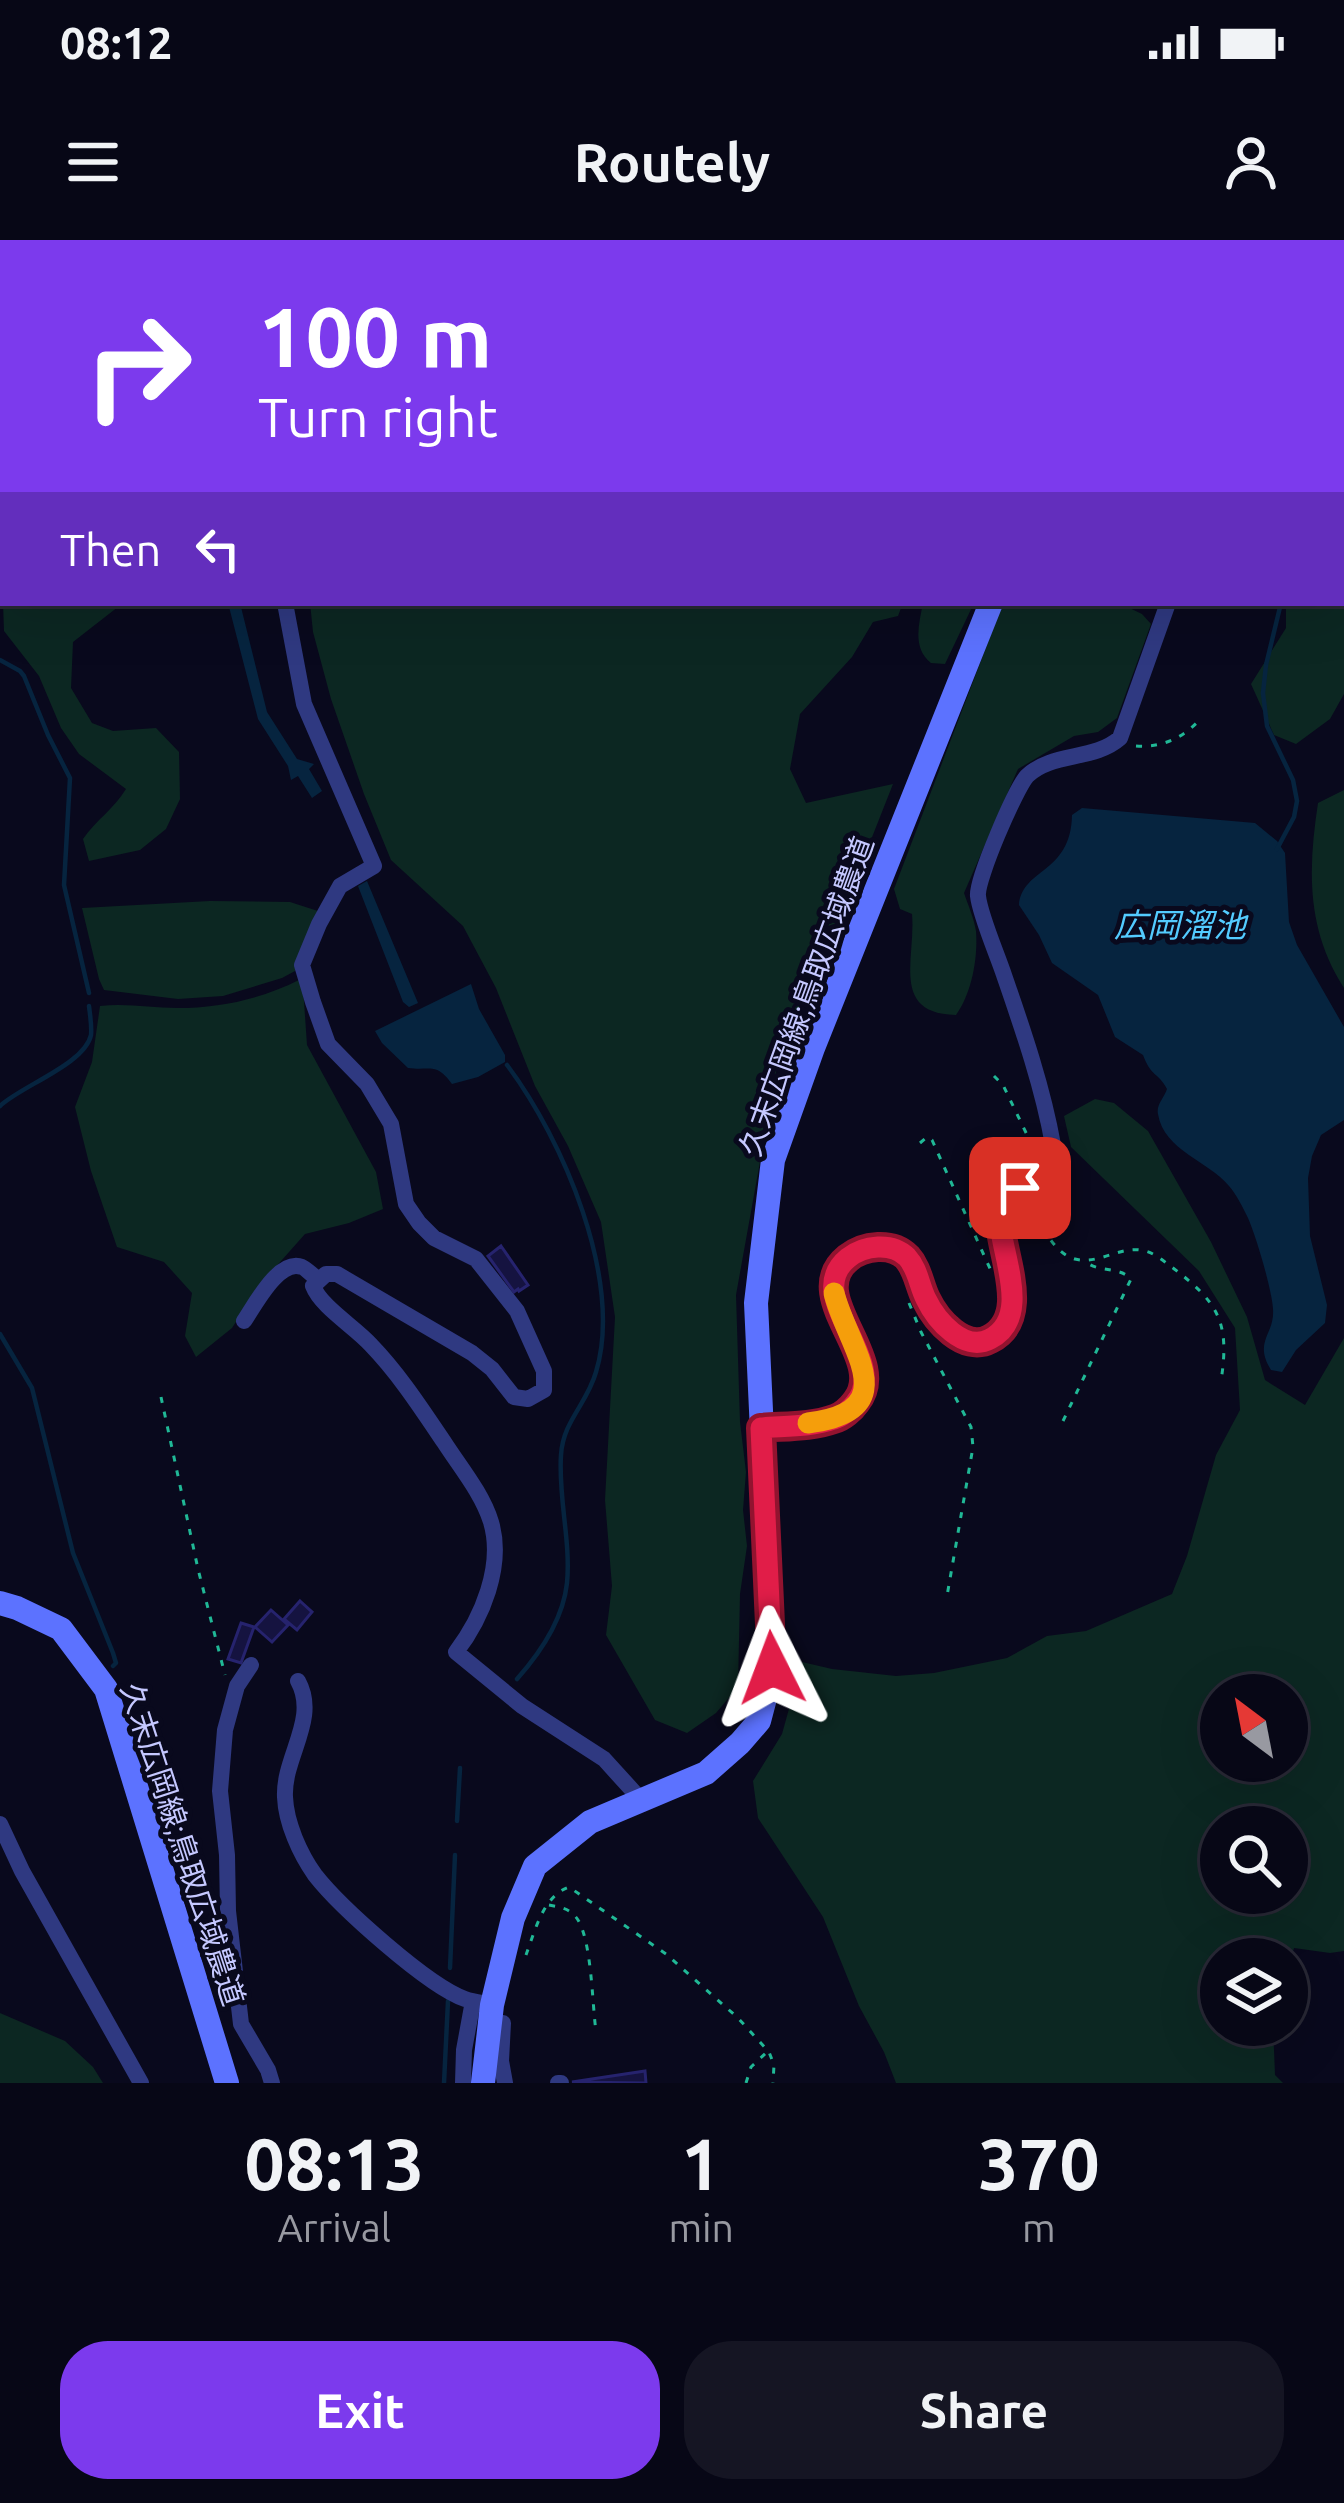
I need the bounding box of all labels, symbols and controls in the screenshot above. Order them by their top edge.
text: 08:12 [60,17,173,68]
icon: menu [60,129,126,195]
icon: person [1218,129,1284,195]
text: Routely [574,132,770,192]
icon: right [60,288,216,444]
text: 100 m [258,289,492,383]
text: Turn right [258,387,498,447]
icon: left [185,516,251,582]
text: Then [60,524,161,575]
street label: 久末広岡線;鳥取広域農道 [732,832,880,1160]
water label: 広岡溜池 [1114,906,1249,943]
pin [969,1137,1071,1239]
icon: arrive [987,1155,1053,1221]
position arrow [709,1605,835,1731]
north arrow [1200,1674,1308,1782]
map controls [1200,1674,1308,2046]
street label: 久末広岡線;鳥取広域農道 [115,1678,251,2010]
button: search [1200,1806,1308,1914]
button: layers [1200,1938,1308,2046]
text: 08:13 [244,2123,424,2204]
text: 1 [681,2123,721,2204]
text: 370 [978,2123,1100,2204]
text: Arrival [277,2206,391,2249]
text: min [668,2206,734,2249]
text: m [1022,2206,1056,2249]
button: Exit [60,2341,660,2479]
button: Share [684,2341,1284,2479]

